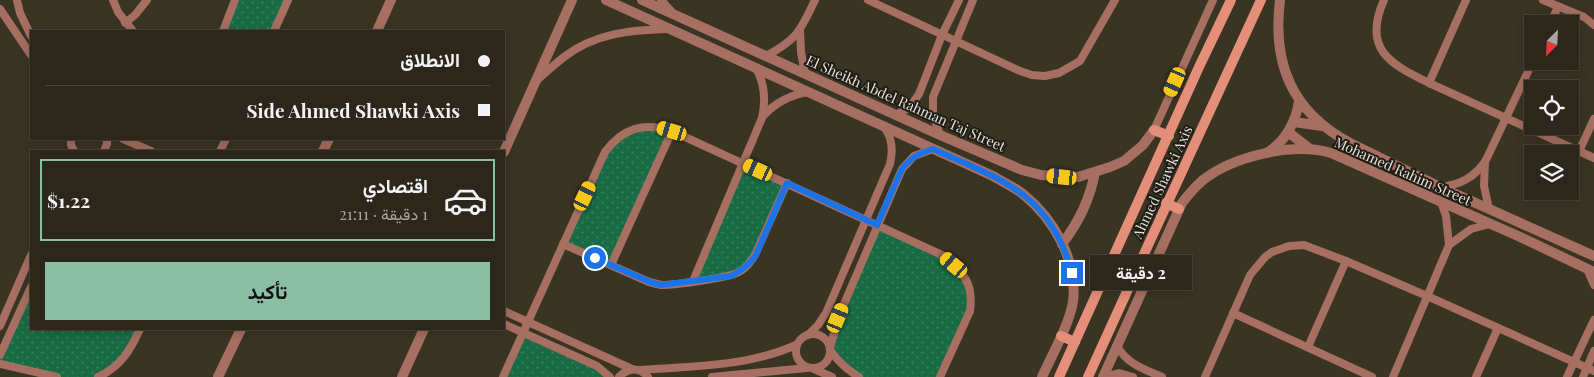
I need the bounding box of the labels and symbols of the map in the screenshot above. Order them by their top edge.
north arrow [1524,15,1579,70]
street label: El Sheikh Abdel Rahman Taj Street [803,50,1010,156]
car [1162,65,1187,99]
car [655,119,688,143]
street label: Ahmed Shawki Axis [1127,122,1197,242]
street label: Mohamed Rahim Street [1332,132,1475,210]
car [741,157,774,183]
car [1046,168,1077,186]
car [571,179,598,213]
route start [584,247,606,269]
car [937,250,970,280]
callout: 2 دقيقة [1090,256,1192,290]
route end [1061,262,1083,284]
car [825,301,850,335]

